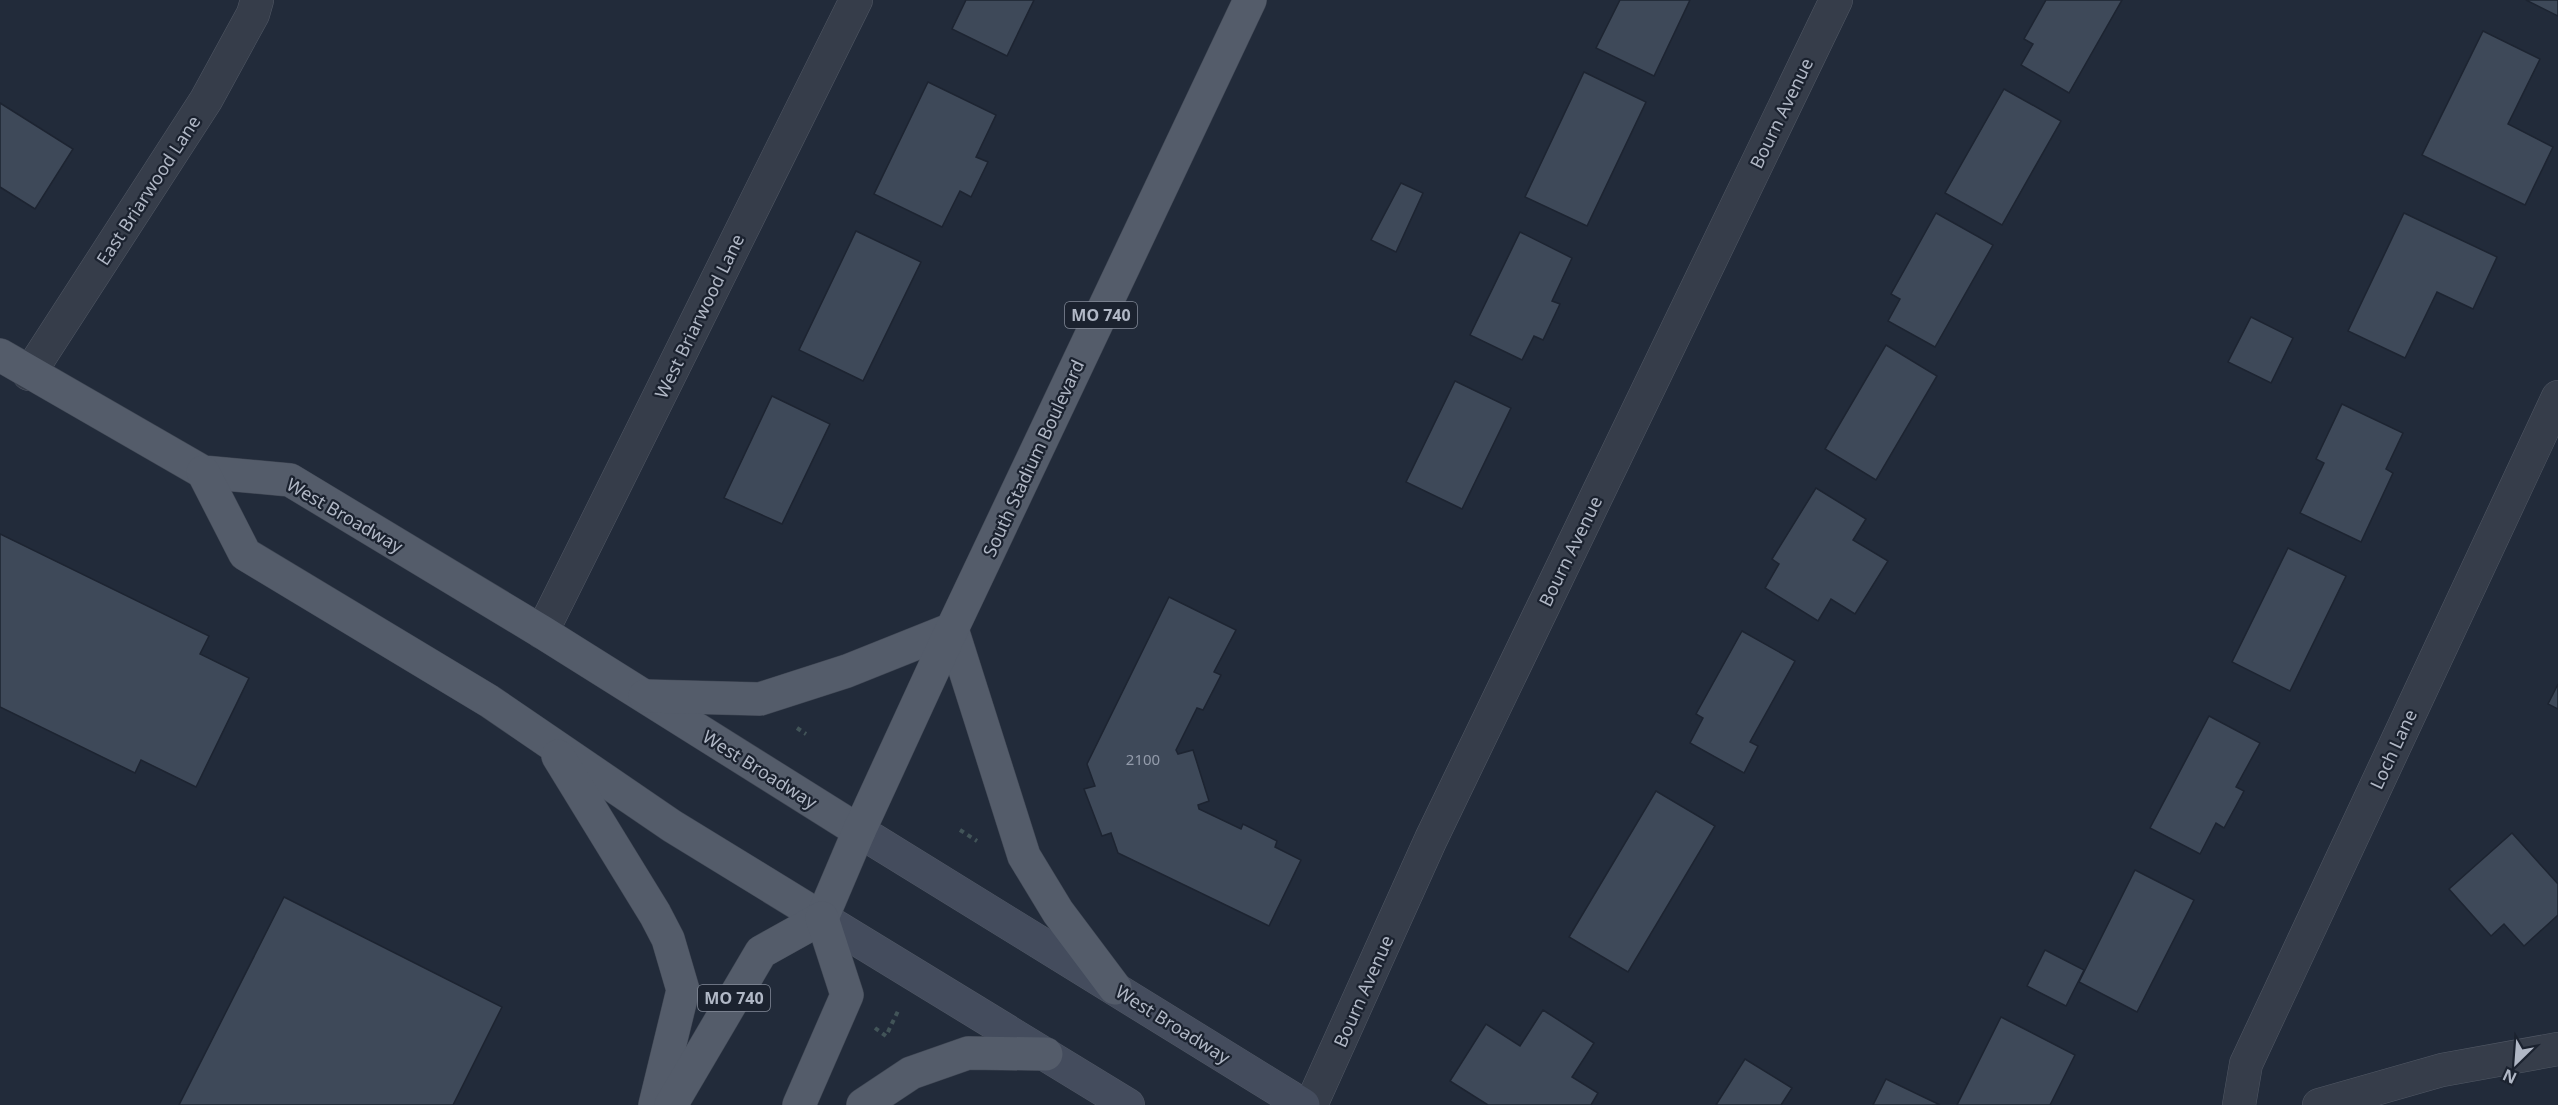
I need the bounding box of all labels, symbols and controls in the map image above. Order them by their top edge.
street label: Bourn Avenue [1744,54,1818,172]
street label: East Briarwood Lane [91,111,205,269]
street label: West Briarwood Lane [649,230,749,402]
road number: MO 740 [1065,302,1137,328]
street label: South Stadium Boulevard [977,356,1089,560]
street label: West Broadway [282,472,408,558]
street label: Bourn Avenue [1533,492,1607,610]
street label: Loch Lane [2364,705,2422,793]
street label: West Broadway [698,724,822,814]
house number: 2100 [1126,749,1160,769]
street label: Bourn Avenue [1328,931,1398,1051]
street label: West Broadway [1111,979,1235,1069]
road number: MO 740 [698,985,770,1011]
north arrow [2486,1033,2546,1093]
text: N [2499,1064,2520,1089]

